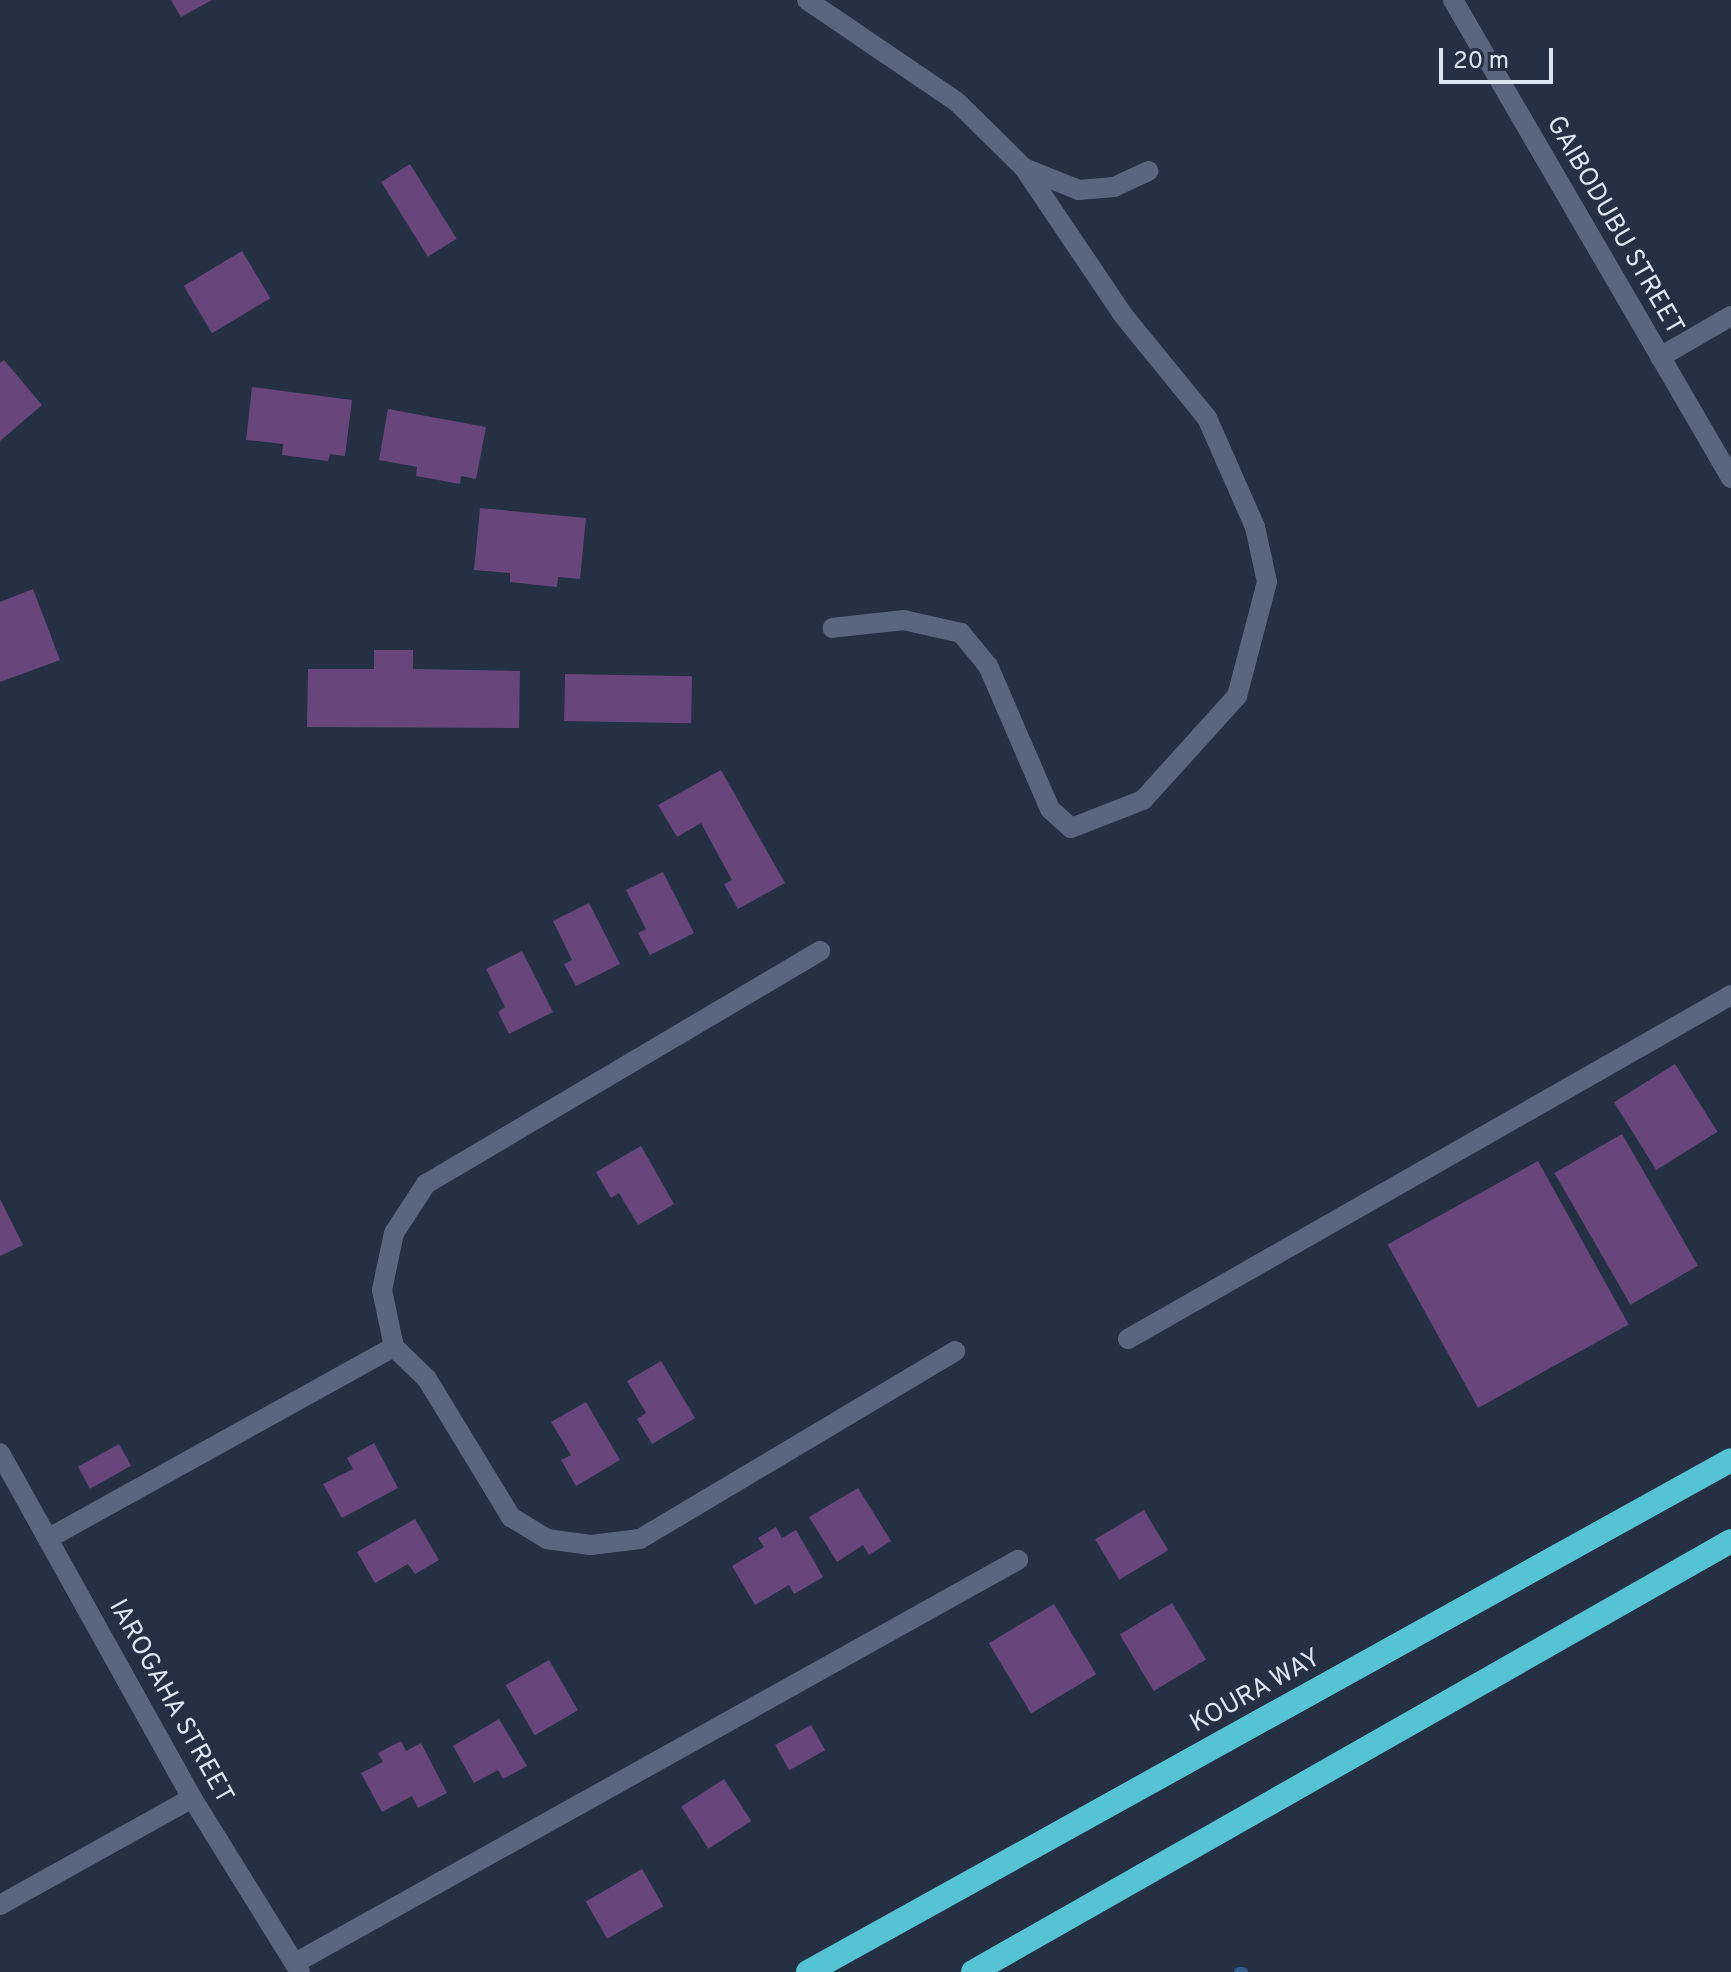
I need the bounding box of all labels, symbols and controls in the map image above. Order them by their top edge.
scale bar [1443,32,1557,82]
text: 20 m [1453,47,1509,77]
street label: GAIBODUBU STREET [1539,111,1689,341]
street label: IAROGAHA STREET [101,1594,239,1810]
street label: KOURA WAY [1185,1643,1327,1741]

